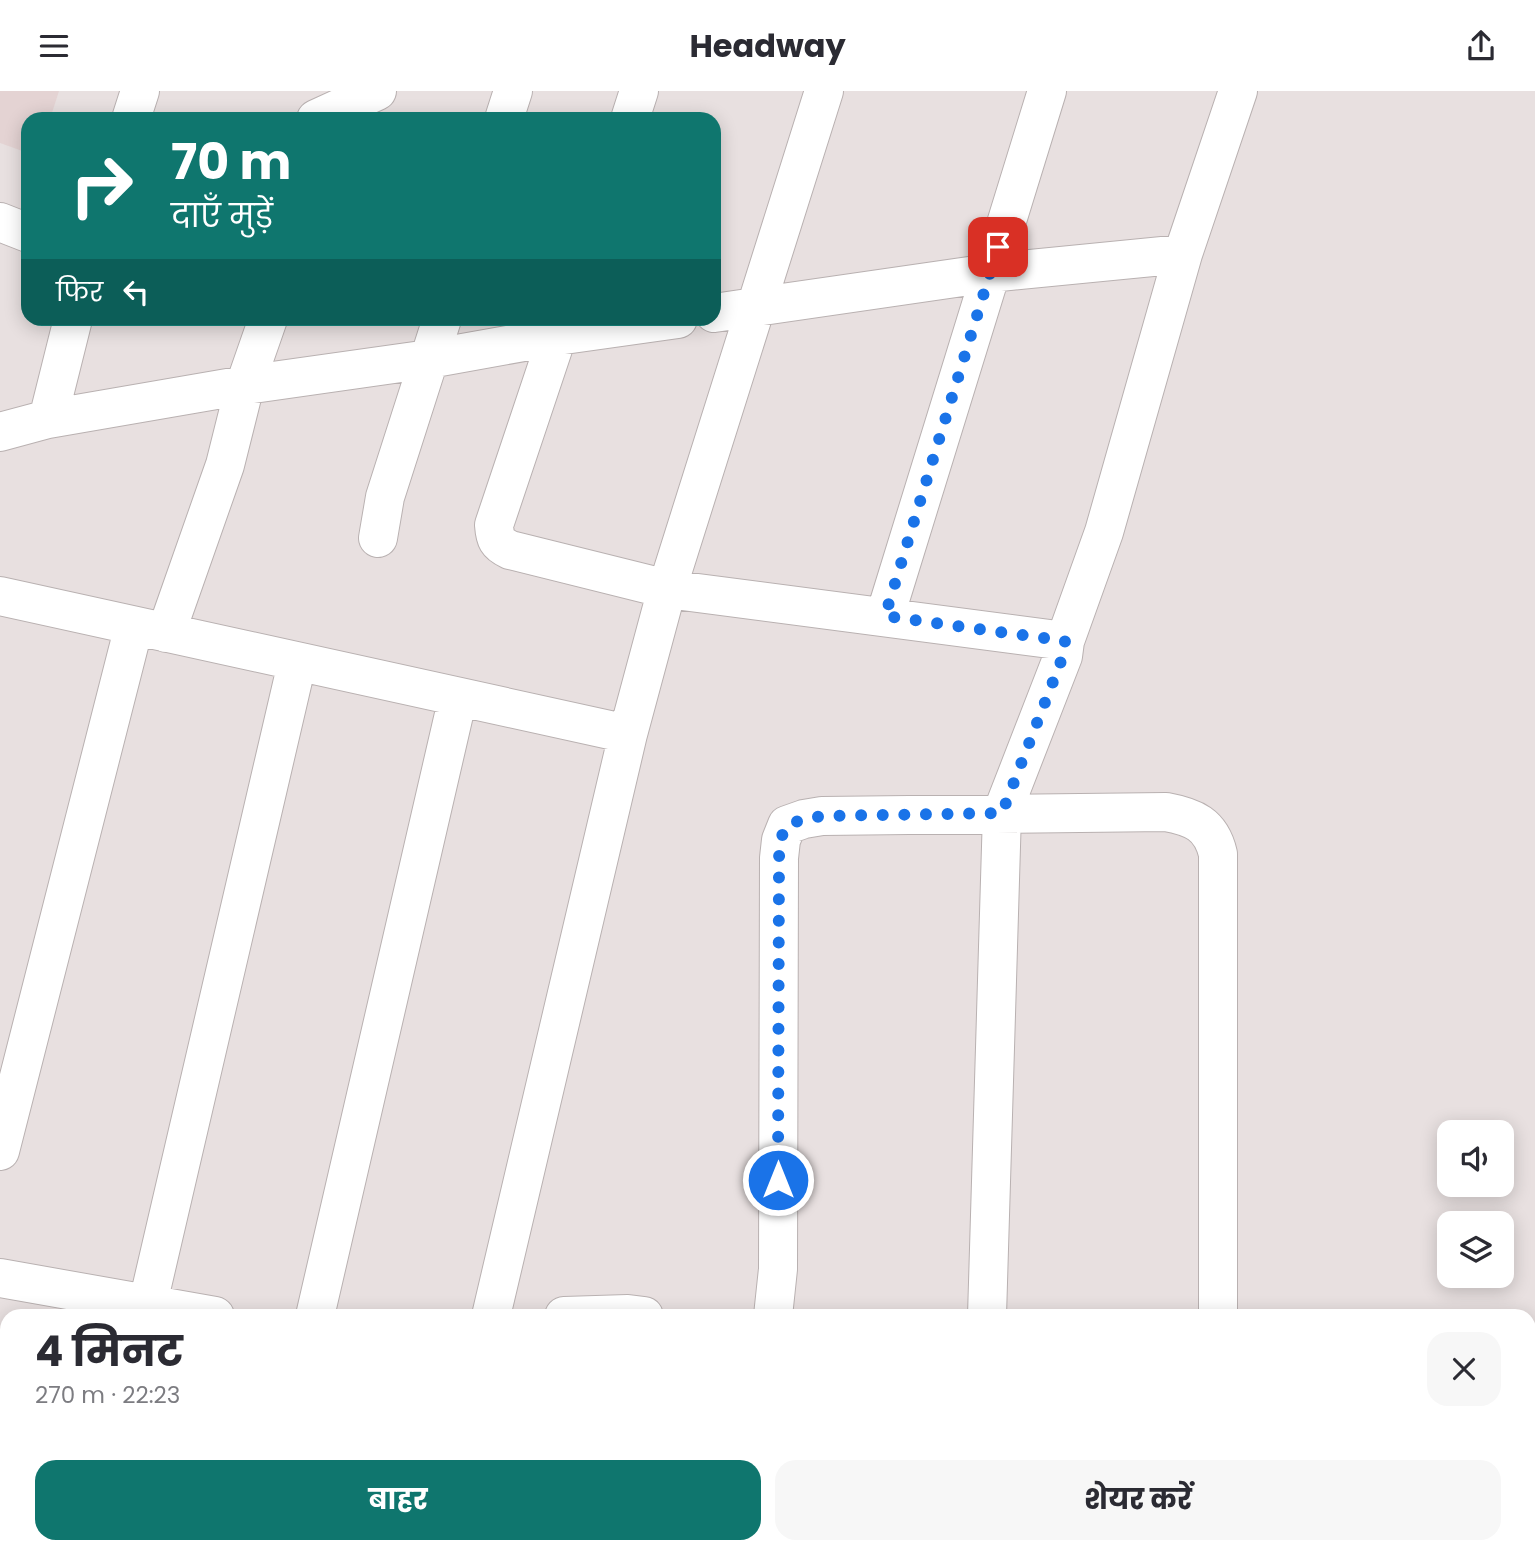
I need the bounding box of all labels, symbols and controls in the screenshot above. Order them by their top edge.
text: Headway [689,23,846,68]
icon: menu [35,27,73,65]
icon: share [1462,27,1500,65]
text: 70 m [171,128,291,196]
icon: right [56,140,147,231]
text: दाएँ मुड़ें [171,193,273,238]
pin [968,217,1028,277]
icon: arrive [979,228,1017,266]
icon: left [117,273,155,311]
text: फिर [56,274,103,310]
map controls [1437,1120,1514,1288]
button: sound [1437,1120,1514,1197]
position arrow [741,1143,815,1217]
button: layers [1437,1211,1514,1288]
text: 4 मिनट [35,1322,183,1381]
button: close [1427,1332,1501,1406]
text: 270 m · 22:23 [35,1379,180,1411]
button: बाहर [35,1460,761,1540]
button: शेयर करें [775,1460,1501,1540]

